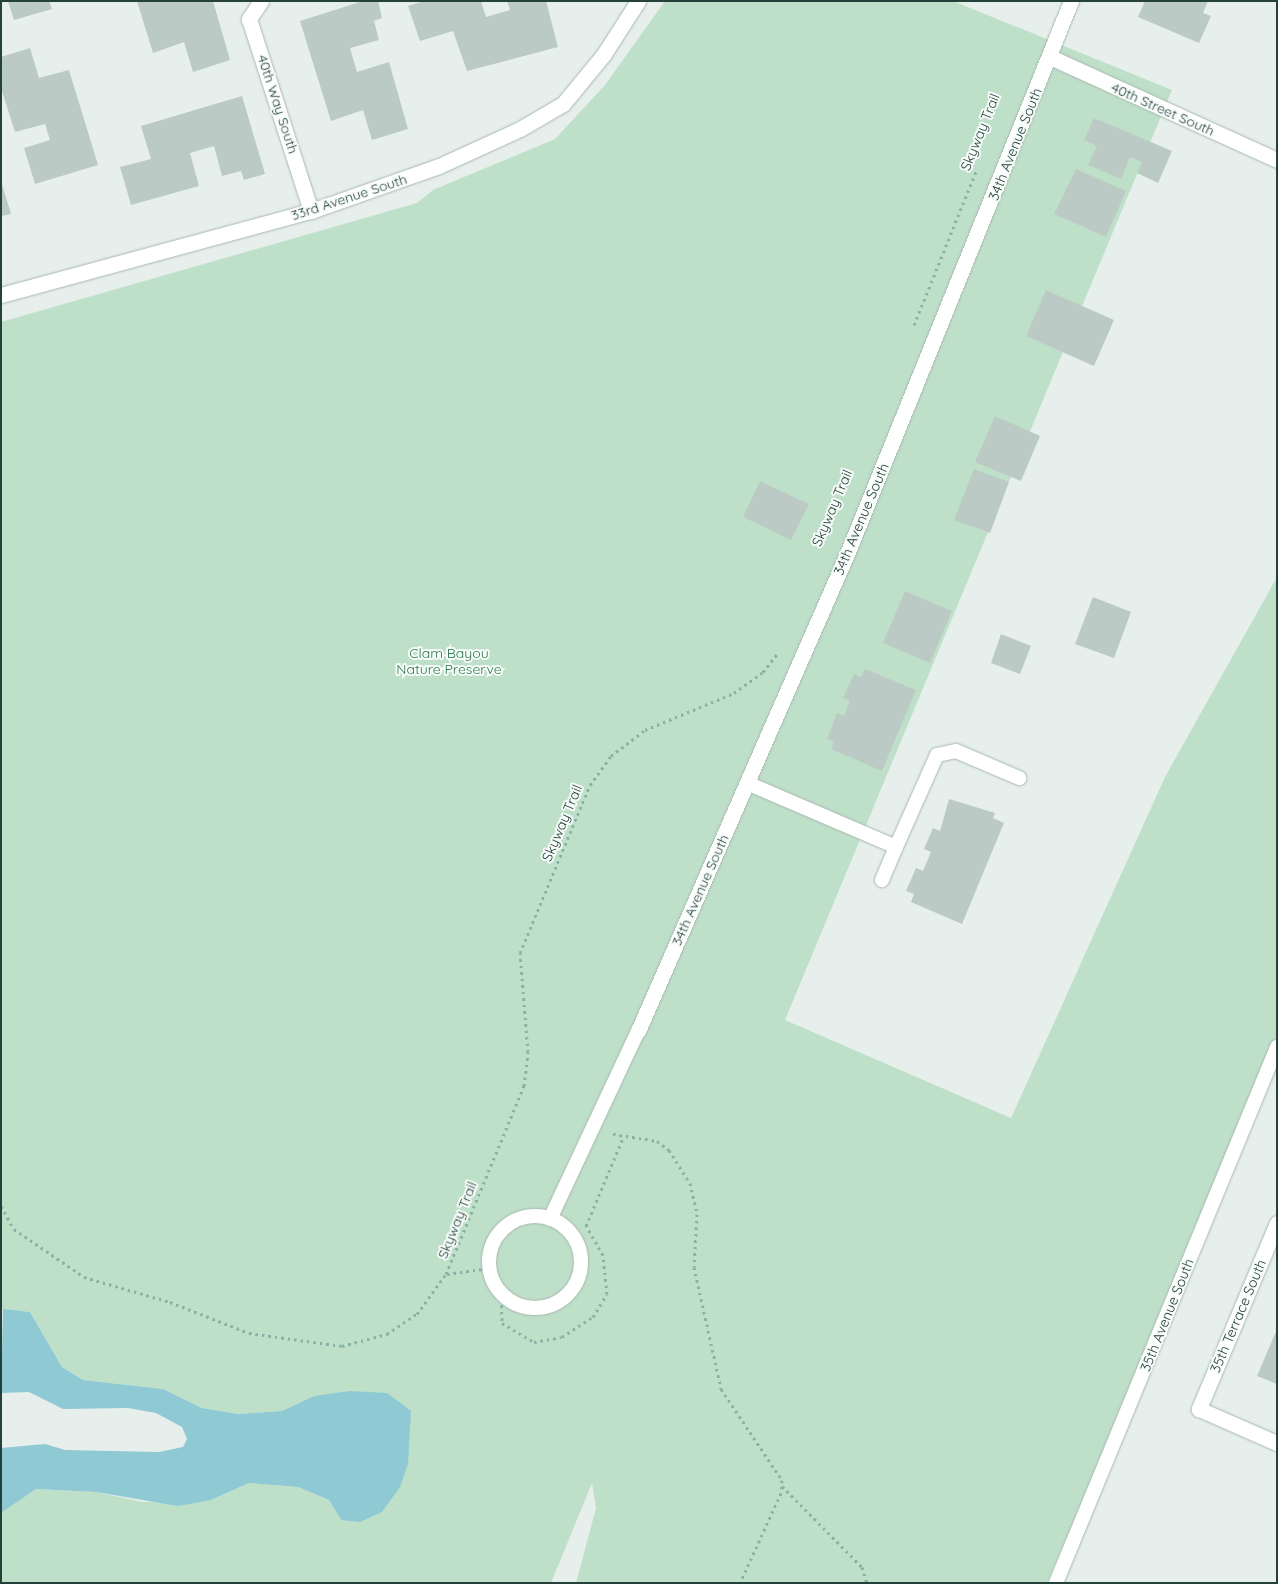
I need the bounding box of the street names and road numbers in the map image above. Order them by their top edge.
street label: 40th Way South [254,52,302,156]
street label: 40th Street South [1109,79,1217,139]
street label: 34th Avenue South [985,85,1045,203]
street label: Skyway Trail [957,91,1003,173]
street label: 33rd Avenue South [289,170,409,224]
street label: 34th Avenue South [830,461,892,577]
street label: Skyway Trail [808,467,856,549]
street label: Skyway Trail [538,782,586,864]
street label: 34th Avenue South [668,832,732,948]
street label: Skyway Trail [434,1179,480,1261]
street label: 35th Avenue South [1137,1256,1197,1374]
street label: 35th Terrace South [1207,1257,1269,1375]

